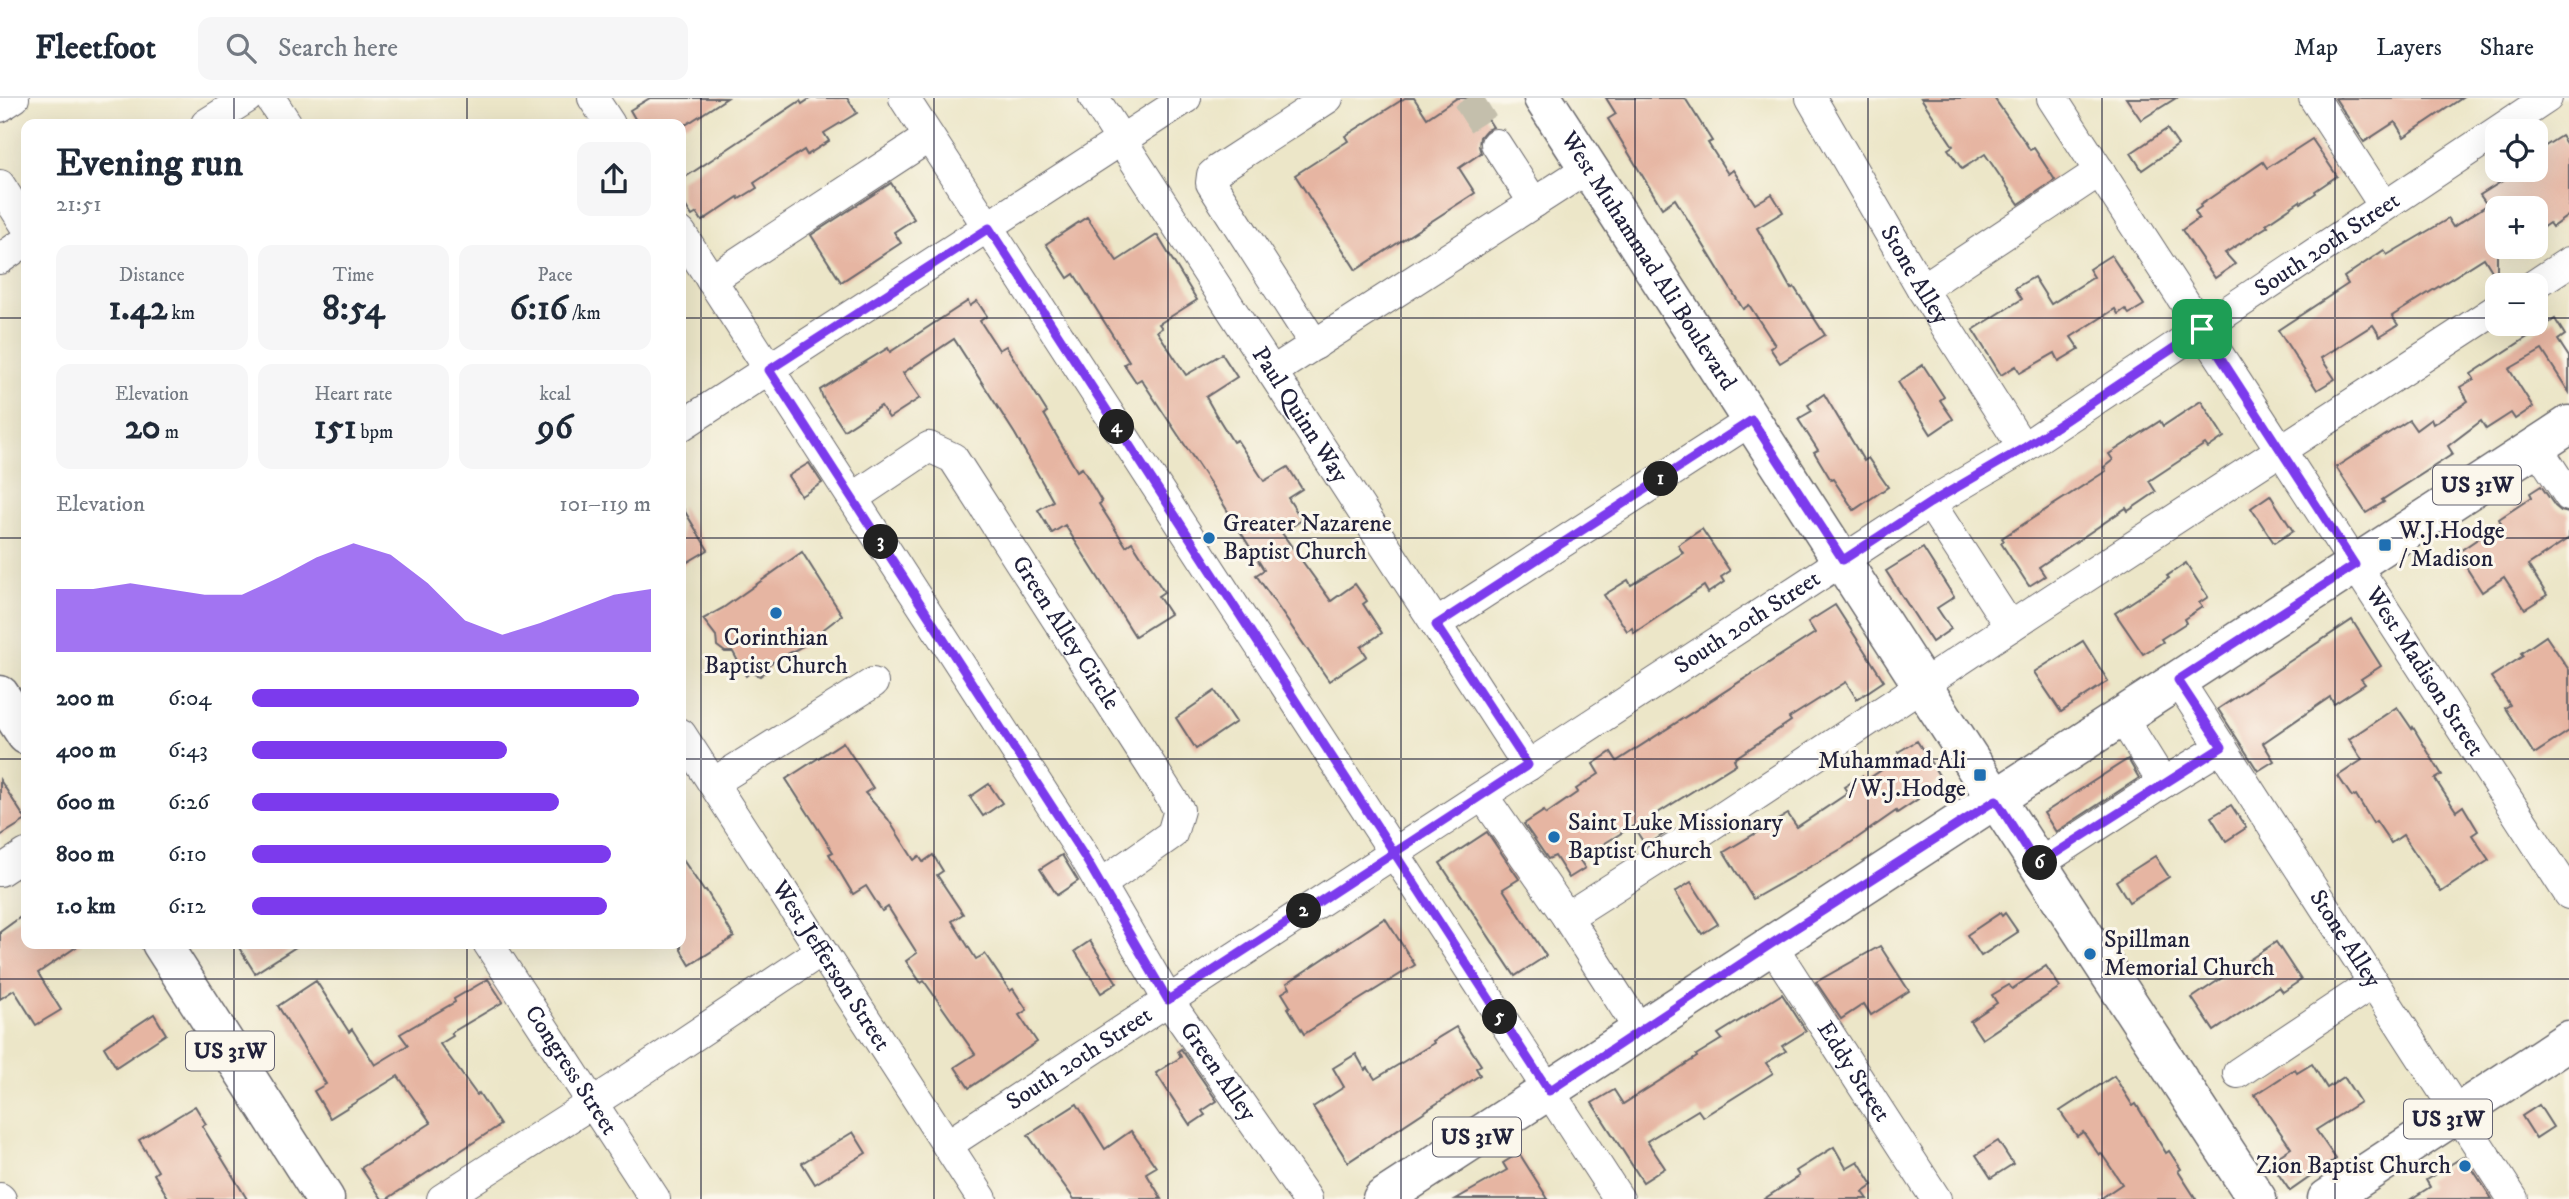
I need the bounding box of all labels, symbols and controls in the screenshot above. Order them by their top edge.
search box [198,17,688,80]
text: Fleetfoot [35,28,156,69]
icon: search [222,29,260,67]
text: Search here [278,32,398,65]
text: Map [2294,33,2338,63]
text: Layers [2376,33,2442,63]
text: Share [2480,33,2534,63]
map controls [2485,119,2548,336]
button: locate [2485,119,2548,182]
street label: West Muhammad Ali Boulevard [1553,125,1743,396]
text: Evening run [56,140,243,188]
button: share [577,142,651,216]
street label: South 20th Street [2249,185,2406,304]
text: 21:51 [56,190,102,219]
button: + [2485,196,2548,259]
street label: Stone Alley [1873,220,1956,331]
text: Distance [119,264,185,287]
text: Time [333,264,374,287]
text: Pace [538,264,573,287]
button: − [2485,273,2548,336]
text: 1.42 [109,287,167,331]
text: 8:54 [322,287,385,331]
text: 6:16 [510,287,568,331]
pin [2172,299,2232,359]
text: km [167,302,195,325]
text: /km [568,302,601,325]
icon: arrive [2183,310,2221,348]
street label: Paul Quinn Way [1245,341,1355,489]
text: Elevation [115,383,189,406]
text: Heart rate [315,383,392,406]
text: kcal [540,383,571,406]
text: 20 [125,406,161,450]
text: 151 [314,406,357,450]
text: 96 [537,406,573,450]
pin: 4 [1100,410,1134,444]
text: 4 [1111,415,1122,438]
text: m [161,421,179,444]
text: bpm [357,421,393,444]
pin: 1 [1644,462,1678,496]
road number: US 31W [2433,466,2521,504]
text: 1 [1657,467,1664,490]
text: Elevation [56,490,145,519]
text: 101–119 m [559,490,651,519]
place label: Greater Nazarene Baptist Church [1223,509,1392,567]
place label: W.J.Hodge / Madison [2398,516,2505,574]
pin: 3 [864,524,898,560]
text: 3 [877,530,884,553]
marker: Greater Nazarene Baptist Church [1201,530,1217,546]
marker: W.J.Hodge / Madison [2377,537,2393,553]
street label: Green Alley Circle [1005,550,1126,716]
street label: South 20th Street [1669,564,1826,681]
street label: West Madison Street [2358,580,2491,762]
marker: Corinthian Baptist Church [768,605,784,621]
place label: Corinthian Baptist Church [704,623,848,681]
text: 200 m [56,684,114,713]
text: 6:04 [168,684,212,713]
text: 400 m [56,736,116,765]
text: 6:43 [168,736,208,765]
place label: Muhammad Ali / W.J.Hodge [1818,746,1966,804]
marker: Muhammad Ali / W.J.Hodge [1972,767,1988,783]
text: 600 m [56,788,115,817]
text: 6:26 [168,788,209,817]
place label: Saint Luke Missionary Baptist Church [1568,808,1784,866]
marker: Saint Luke Missionary Baptist Church [1546,829,1562,845]
text: 800 m [56,840,114,869]
text: 6:10 [168,840,207,869]
pin: 6 [2022,846,2058,880]
text: 6 [2035,851,2044,874]
street label: West Jefferson Street [764,874,897,1057]
street label: Stone Alley [2302,884,2388,994]
text: 1.0 km [56,892,116,921]
text: 6:12 [168,892,206,921]
pin: 2 [1286,894,1322,928]
text: 2 [1299,899,1308,922]
place label: Spillman Memorial Church [2104,925,2275,983]
marker: Spillman Memorial Church [2082,946,2098,962]
street label: Congress Street [518,1000,624,1141]
street label: South 20th Street [1001,1000,1158,1117]
pin: 5 [1482,1000,1518,1034]
text: 5 [1495,1005,1504,1028]
street label: Green Alley [1173,1016,1263,1128]
street label: Eddy Street [1810,1016,1897,1128]
road number: US 31W [186,1032,274,1070]
road number: US 31W [2404,1100,2492,1138]
road number: US 31W [1433,1118,1521,1156]
place label: Zion Baptist Church [2256,1151,2451,1181]
marker: Zion Baptist Church [2457,1158,2473,1174]

